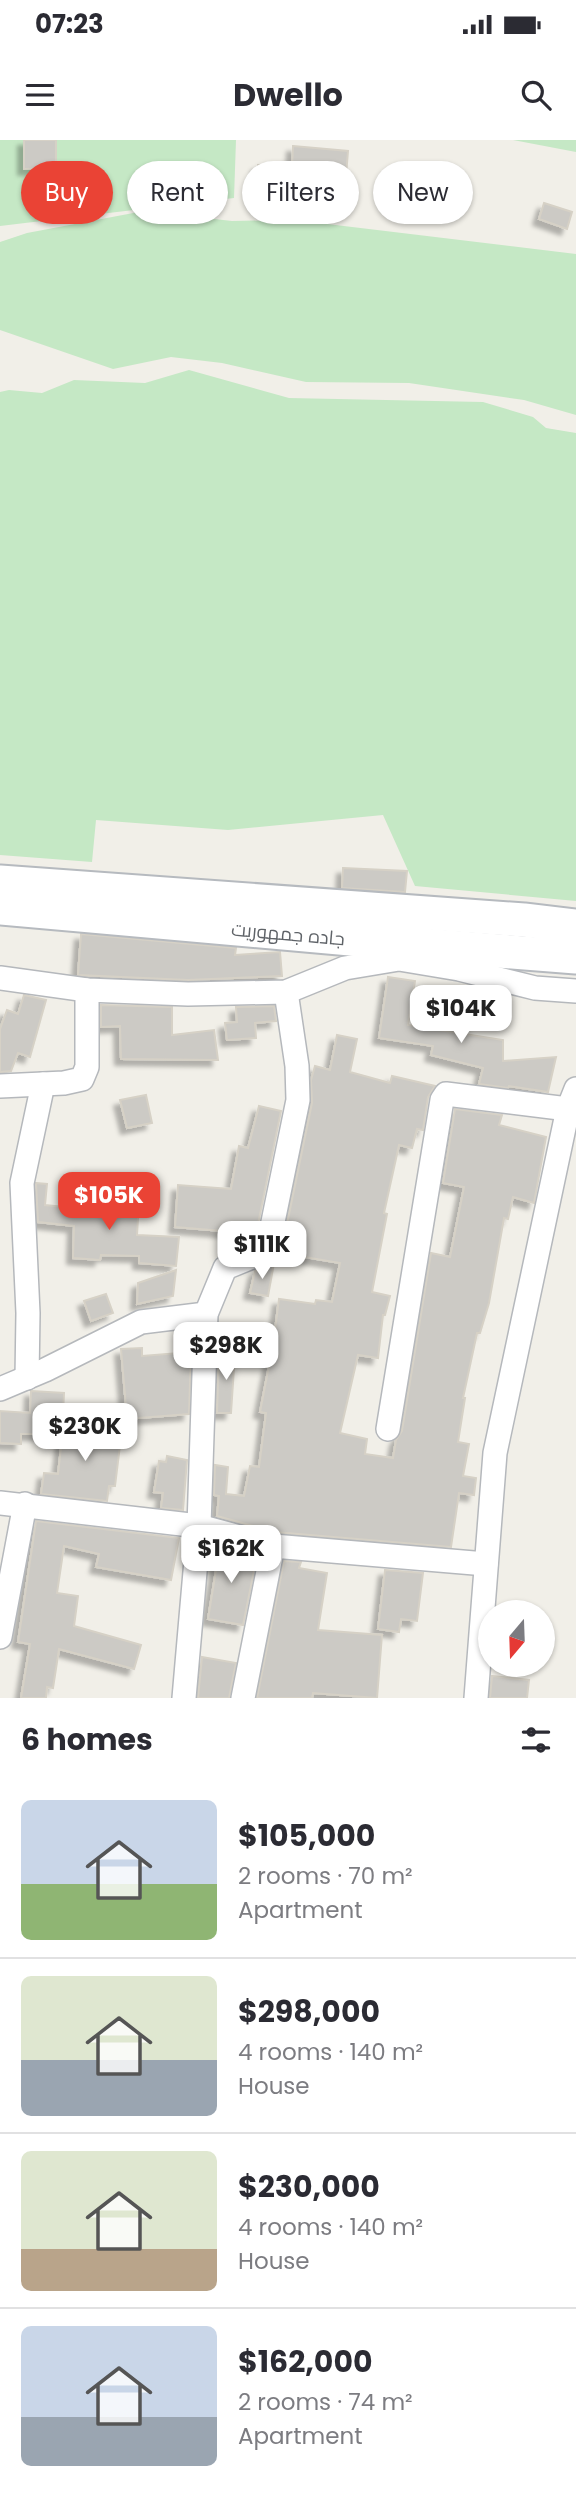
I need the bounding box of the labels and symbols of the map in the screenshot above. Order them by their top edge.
street label: جاده جمهوریت [230,916,346,952]
pin: $104K [412,986,510,1045]
pin: $105K [60,1172,158,1232]
pin: $111K [213,1222,311,1281]
pin: $298K [177,1322,275,1382]
pin: $230K [36,1404,134,1463]
pin: $162K [182,1526,280,1585]
north arrow [478,1600,555,1676]

